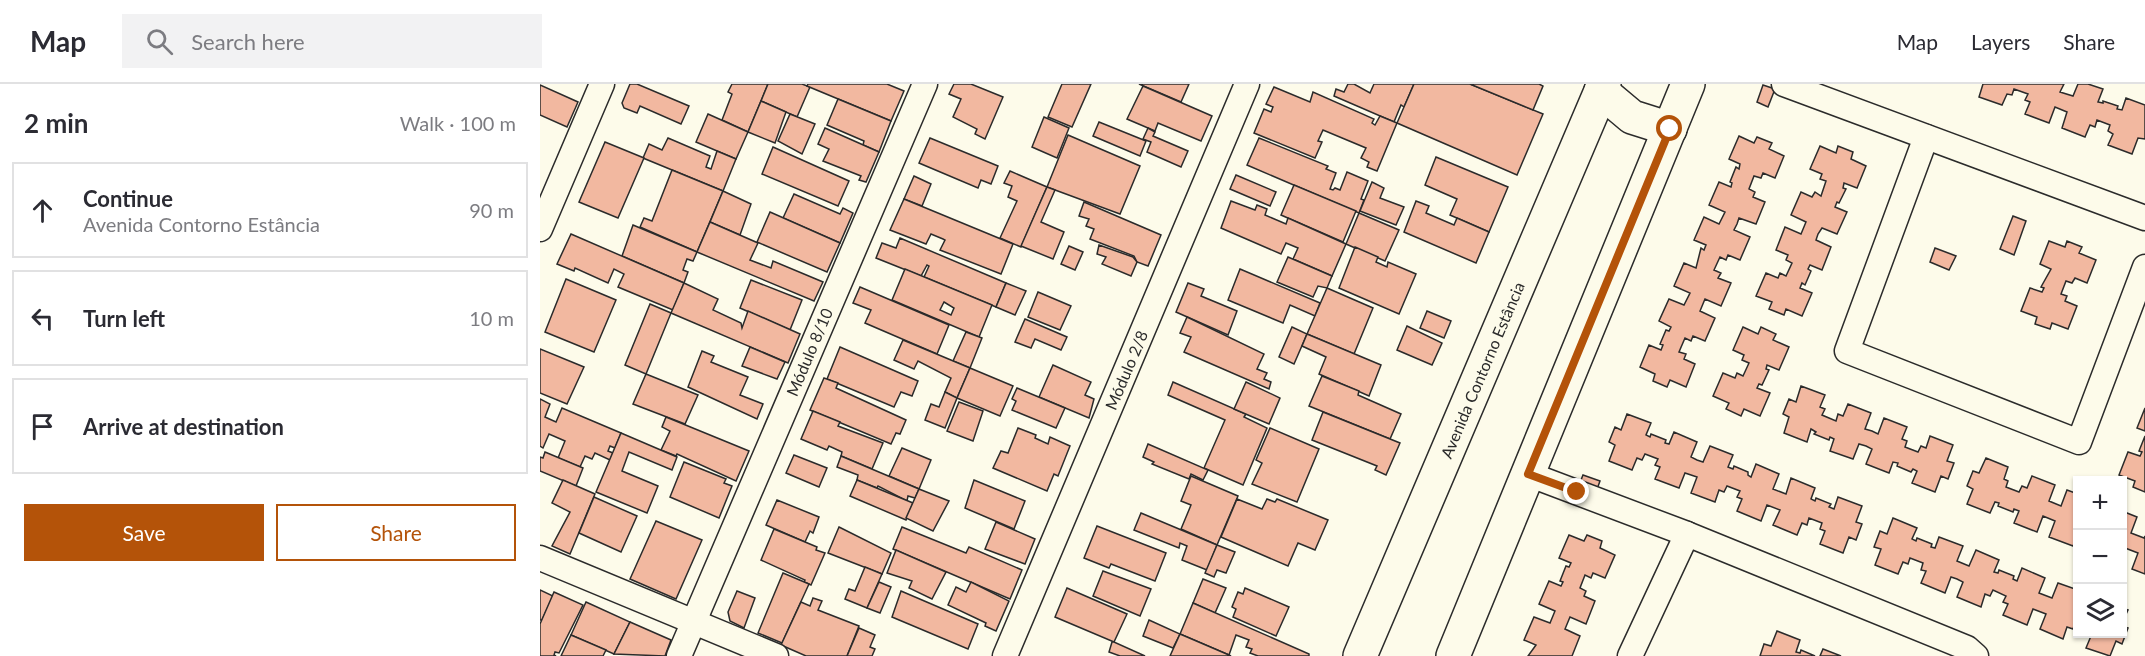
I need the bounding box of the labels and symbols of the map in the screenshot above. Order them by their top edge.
route start [1656,115,1682,141]
street label: Avenida Contorno Estância [1436,279,1528,461]
street label: Módulo 8/10 [782,305,836,399]
street label: Módulo 2/8 [1101,327,1151,413]
route end [1563,478,1589,504]

